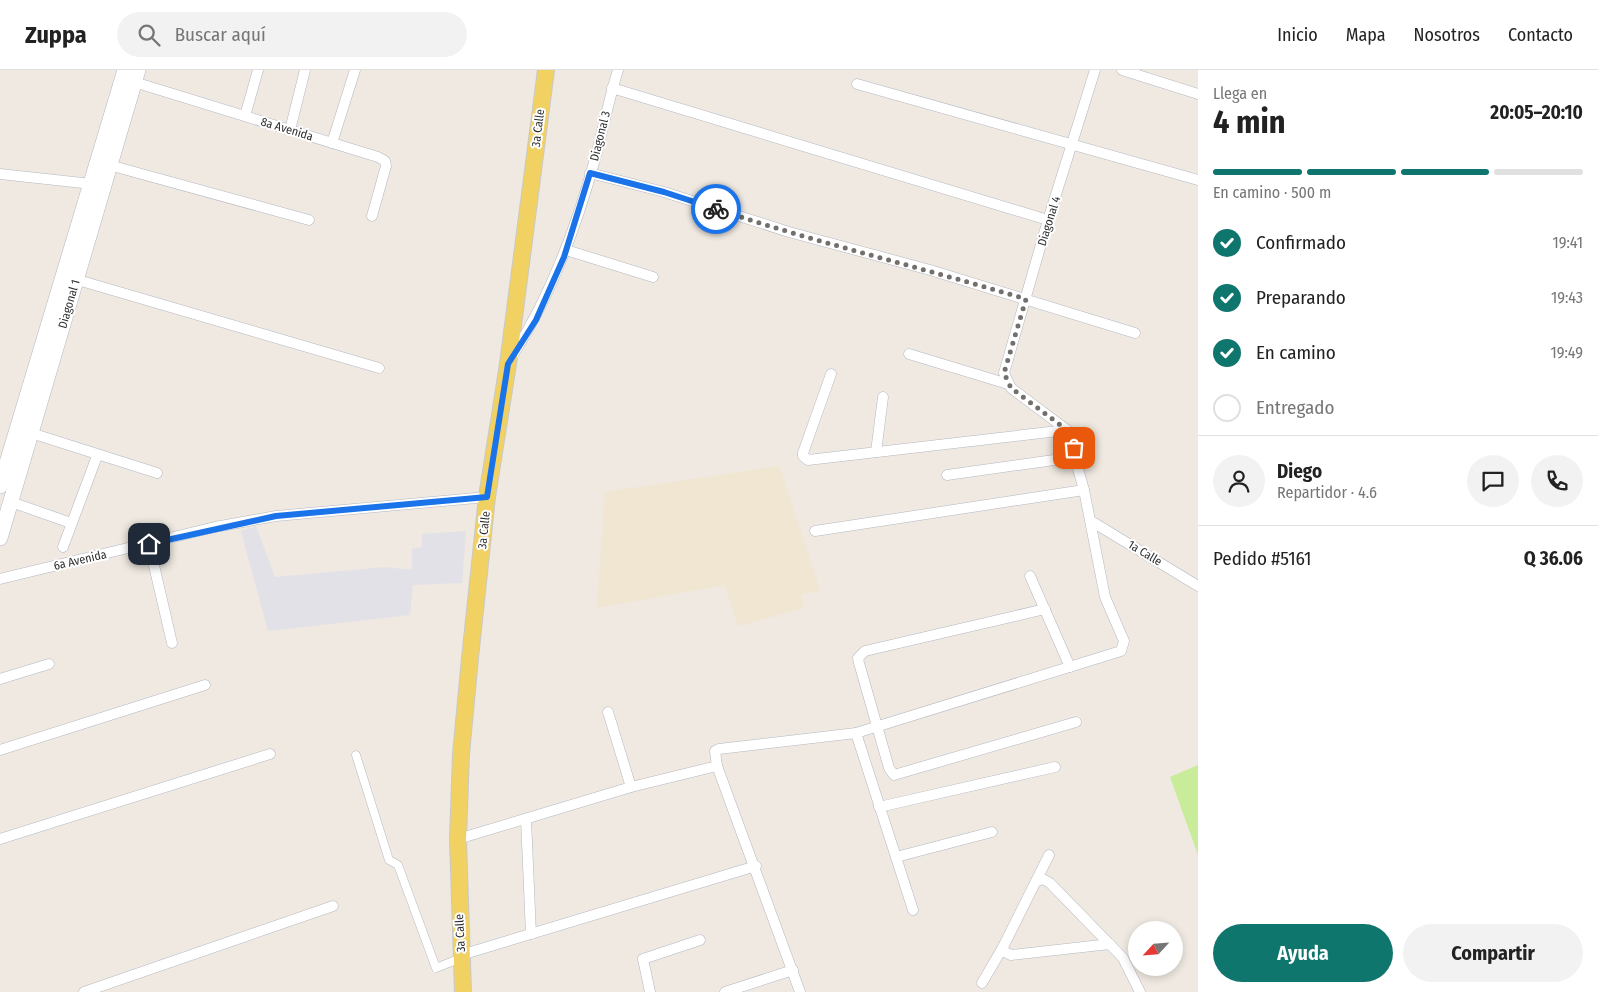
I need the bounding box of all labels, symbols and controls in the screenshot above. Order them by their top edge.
search box [117,12,467,57]
text: Zuppa [25,21,87,49]
icon: search [135,21,163,49]
text: Buscar aquí [175,23,266,46]
text: Inicio [1277,24,1318,46]
text: Mapa [1346,24,1386,46]
text: Nosotros [1414,24,1480,46]
text: Contacto [1508,24,1573,46]
text: Llega en [1213,84,1267,103]
text: 20:05–20:10 [1490,101,1583,124]
text: 4 min [1213,103,1286,141]
street label: 3a Calle [529,108,547,148]
street label: Diagonal 3 [587,110,613,162]
street label: 8a Avenida [259,114,315,144]
text: En camino · 500 m [1213,183,1331,202]
courier [691,184,741,234]
street label: Diagonal 4 [1035,194,1063,248]
icon: bike [702,195,730,223]
icon: check [1213,229,1241,257]
text: Confirmado [1256,231,1346,254]
text: 19:41 [1553,233,1583,252]
street label: Diagonal 1 [55,278,83,330]
icon: check [1213,284,1241,312]
text: Preparando [1256,286,1346,309]
text: 19:43 [1551,288,1583,307]
icon: check [1213,339,1241,367]
text: En camino [1256,341,1336,364]
text: 19:49 [1550,343,1583,362]
text: Entregado [1256,396,1335,419]
pin [1053,427,1095,469]
icon: bag [1060,434,1088,462]
button: person [1213,455,1265,507]
button: chat [1467,455,1519,507]
button: phone [1531,455,1583,507]
text: Diego [1277,460,1322,483]
text: Repartidor · 4.6 [1277,483,1377,502]
street label: 3a Calle [475,510,493,550]
pin [128,523,170,565]
icon: home [135,530,163,558]
street label: 1a Calle [1125,537,1165,569]
street label: 6a Avenida [52,547,108,573]
text: Pedido #5161 [1213,547,1312,570]
text: Q 36.06 [1524,547,1583,570]
street label: 3a Calle [452,914,468,952]
north arrow [1128,921,1182,976]
map controls [1128,921,1183,976]
button: Ayuda [1213,924,1393,982]
button: Compartir [1403,924,1583,982]

